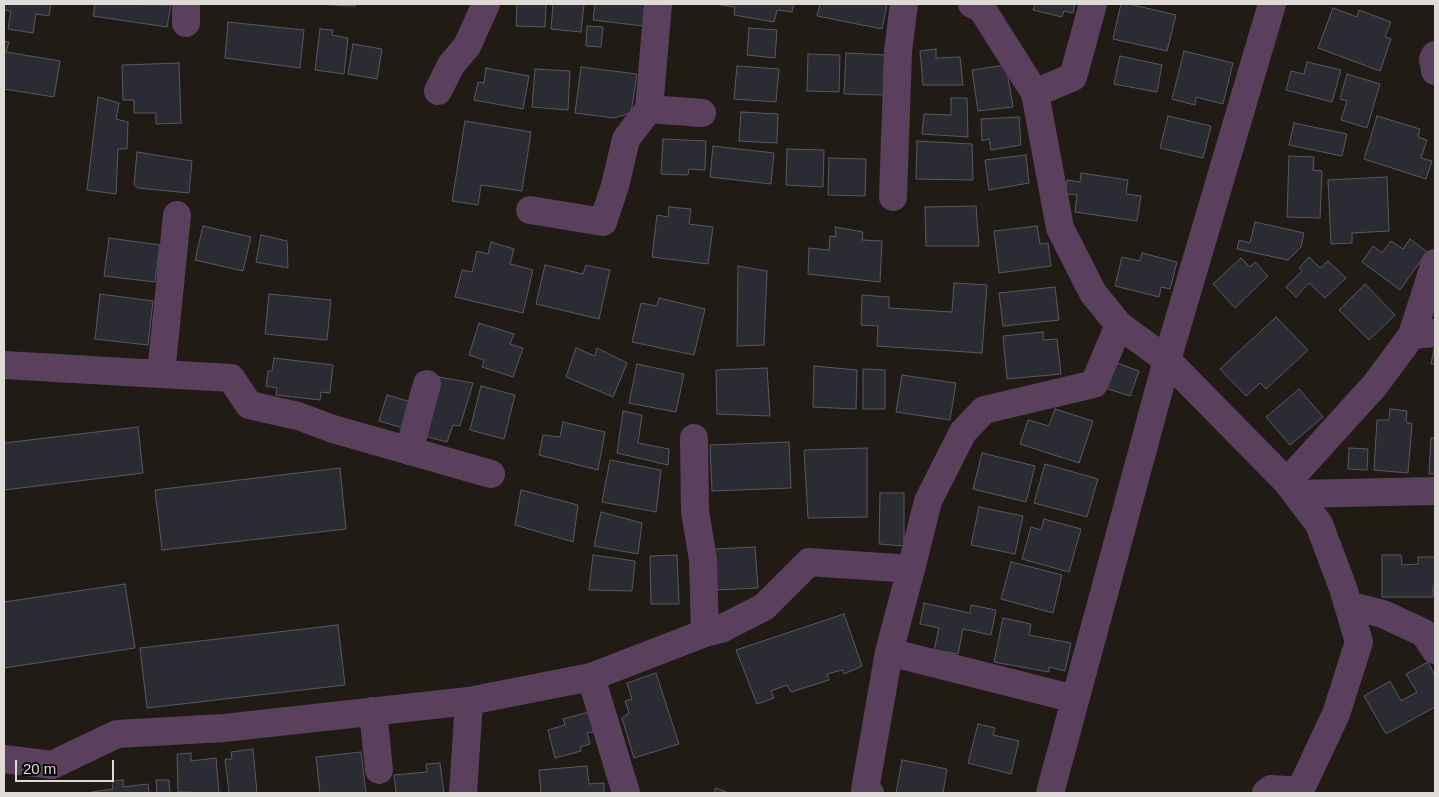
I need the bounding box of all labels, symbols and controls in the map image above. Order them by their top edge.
scale bar [18,750,116,782]
text: 20 m [23,760,56,777]

